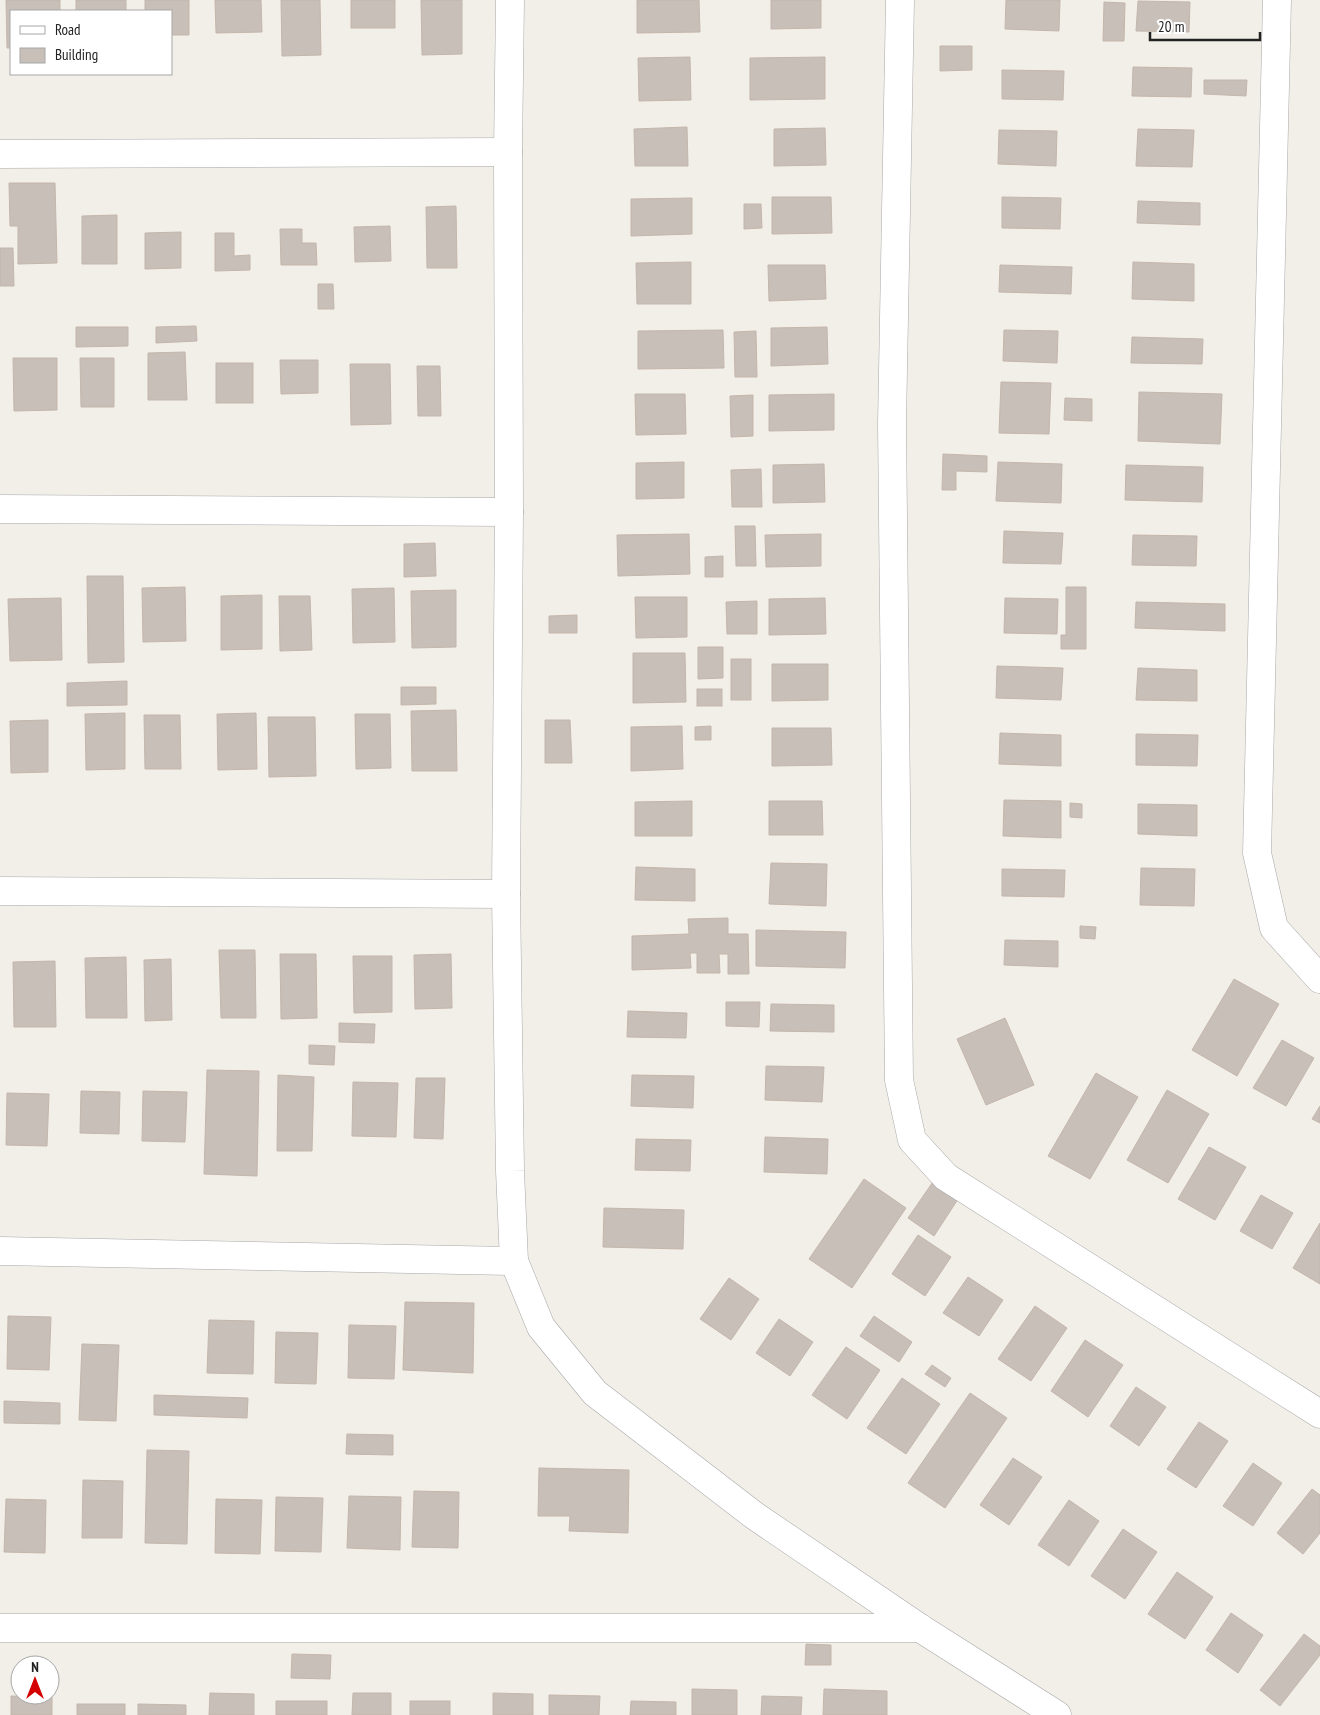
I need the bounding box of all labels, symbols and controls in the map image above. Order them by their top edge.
legend [10,10,172,75]
scale bar [1150,10,1260,42]
text: 20 m [1158,17,1184,36]
text: Road [55,20,81,39]
text: Building [55,45,98,64]
north arrow [10,1655,60,1705]
text: N [31,1658,39,1676]

